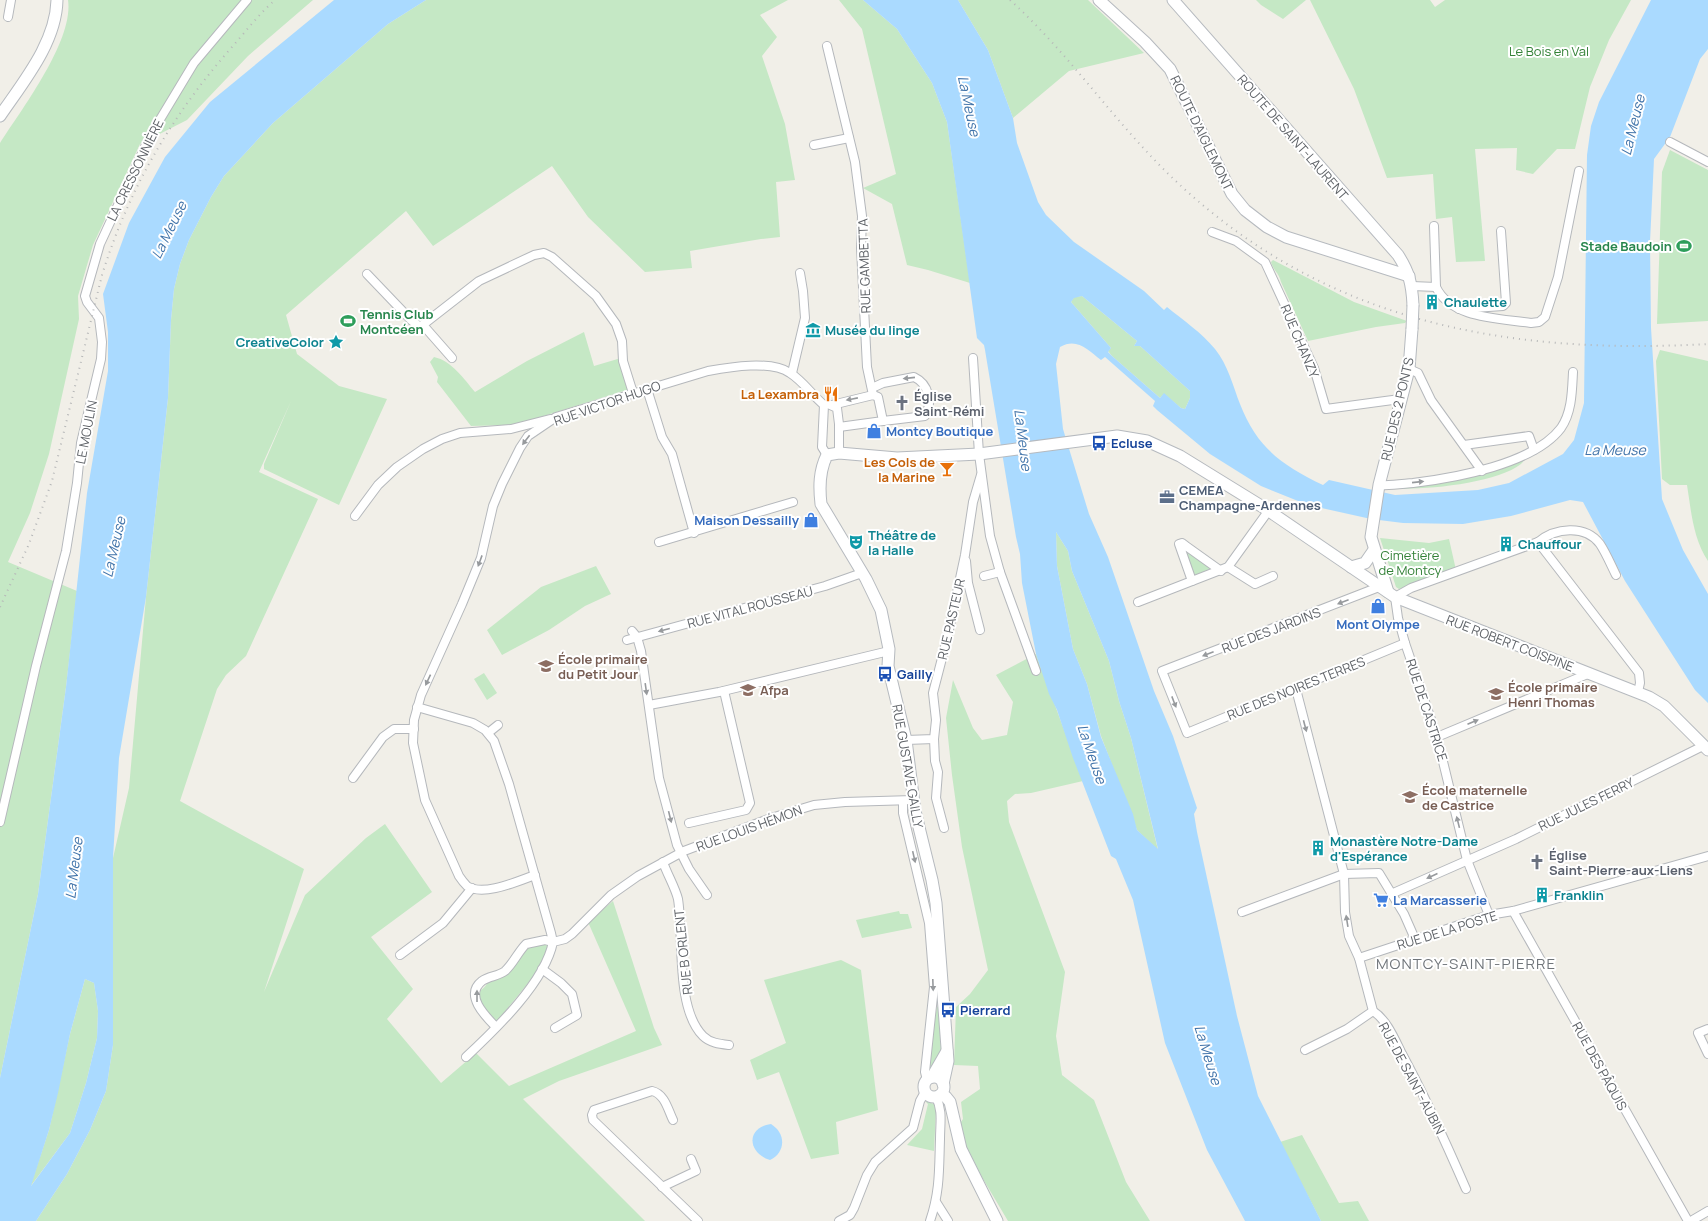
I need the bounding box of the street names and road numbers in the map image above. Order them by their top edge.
street label: ROUTE DE SAINT-LAURENT [1234,70,1353,204]
street label: ROUTE D'AIGLEMONT [1166,72,1238,194]
street label: LA CRESSONNIÈRE [102,116,168,224]
street label: RUE GAMBETTA [853,218,875,314]
street label: RUE CHANZY [1276,302,1324,381]
street label: RUE DES 2 PONTS [1376,355,1418,463]
street label: RUE VICTOR HUGO [551,376,663,430]
street label: LE MOULIN [71,399,101,465]
street label: RUE PASTEUR [933,577,969,661]
street label: RUE VITAL ROUSSEAU [685,582,815,632]
street label: RUE DES JARDINS [1219,603,1323,657]
street label: RUE ROBERT COISPINE [1444,610,1576,676]
street label: RUE DES NOIRES TERRES [1224,652,1368,724]
street label: RUE DE CASTRICE [1402,656,1452,764]
street label: RUE GUSTAVE GAILLY [888,703,928,830]
street label: RUE JULES FERRY [1535,773,1637,835]
street label: RUE LOUIS HÉMON [694,800,804,856]
street label: RUE DE LA POSTE [1395,906,1499,954]
street label: RUE B ORLENT [670,908,696,996]
street label: RUE DE SAINT-AUBIN [1375,1019,1449,1137]
street label: RUE DES PÂQUIS [1568,1019,1632,1113]

